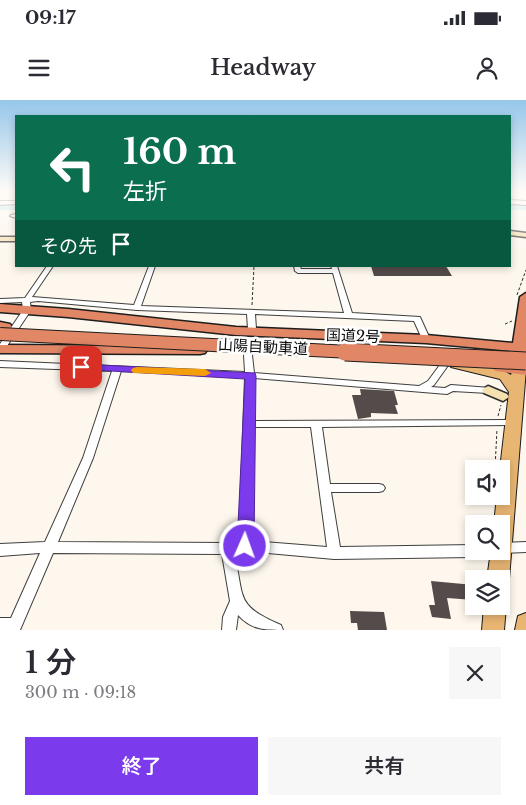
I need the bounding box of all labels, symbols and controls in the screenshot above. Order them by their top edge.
text: 09:17 [25,6,76,29]
icon: menu [25,54,53,82]
text: Headway [210,54,316,81]
icon: person [473,54,501,82]
text: 160 m [123,130,236,173]
icon: left [40,135,105,200]
text: 左折 [123,178,167,205]
icon: arrive [107,230,135,258]
text: その先 [40,235,97,258]
street label: 国道2号 [326,325,380,346]
street label: 山陽自動車道 [218,335,308,358]
pin [60,346,102,388]
icon: arrive [67,353,95,381]
map controls [465,460,510,615]
button: sound [465,460,510,505]
button: search [465,515,510,560]
position arrow [218,519,270,571]
button: layers [465,570,510,615]
text: 1 分 [25,644,76,681]
button: close [449,647,501,699]
text: 300 m · 09:18 [25,682,136,702]
button: 終了 [25,737,258,795]
button: 共有 [268,737,501,795]

